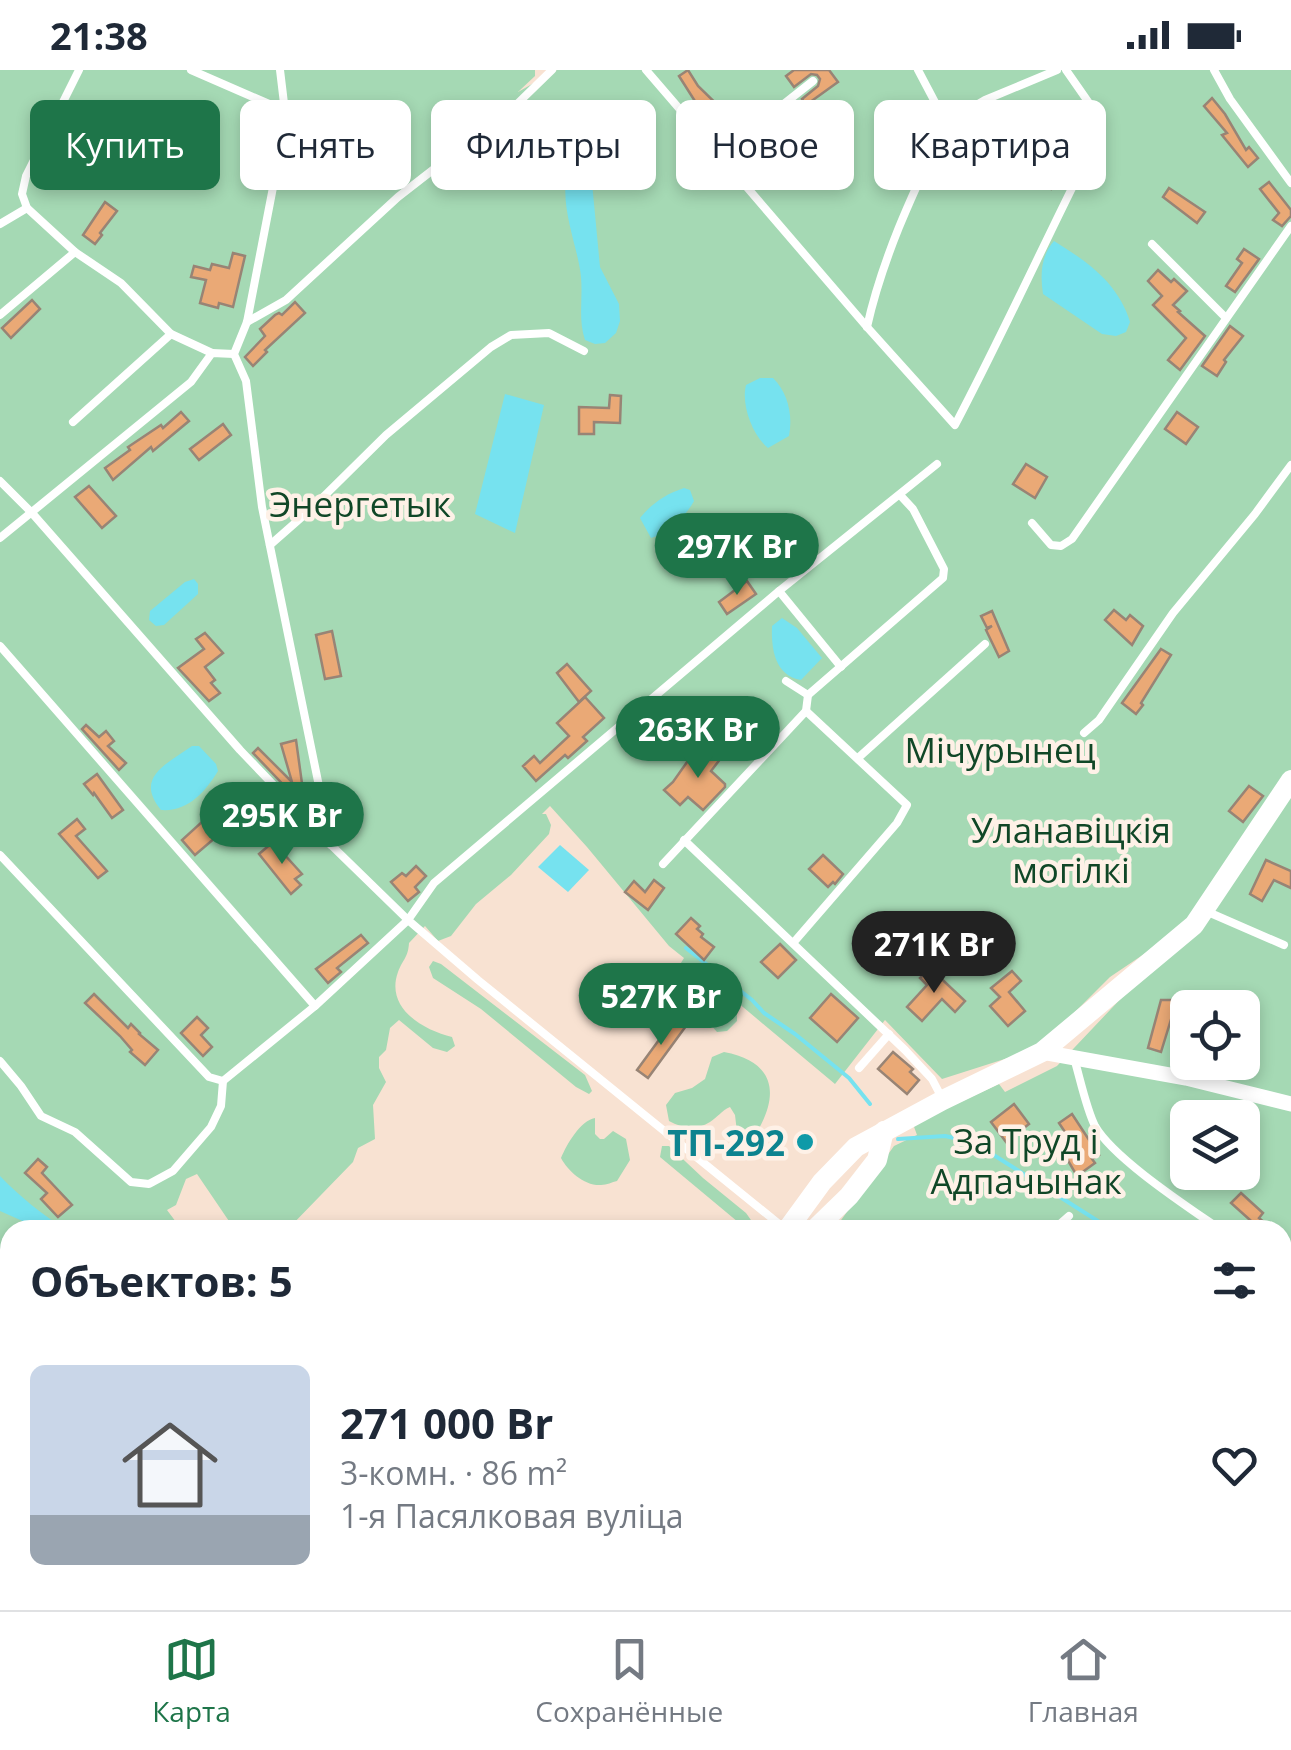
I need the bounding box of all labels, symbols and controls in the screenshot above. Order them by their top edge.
text: 21:38 [50,9,148,61]
chip: Купить [30,100,220,190]
chip: Снять [240,100,411,190]
chip: Фильтры [431,100,656,190]
chip: Новое [676,100,854,190]
chip: Квартира [874,100,1106,190]
park label: Энергетык [269,480,451,527]
pin: 297K Br [645,513,829,598]
text: 297K Br [677,524,797,567]
pin: 263K Br [606,696,790,781]
text: 263K Br [638,707,758,750]
park label: Мічурынец [904,726,1096,773]
pin: 295K Br [190,782,374,867]
text: 295K Br [222,793,342,836]
park label: Уланавіцкія могілкі [971,806,1171,893]
pin: 271K Br [842,911,1026,996]
text: 271K Br [874,922,994,965]
pin: 527K Br [569,963,753,1048]
text: 527K Br [601,974,721,1017]
map controls [1170,990,1260,1190]
button: locate [1170,990,1260,1080]
button: layers [1170,1100,1260,1190]
park label: За Труд і Адпачынак [930,1117,1122,1204]
place label: ТП-292 [667,1119,785,1166]
marker: ТП-292 [794,1131,816,1153]
text: Объектов: 5 [30,1252,293,1309]
icon: filters [1207,1253,1262,1308]
text: 271 000 Br [340,1394,553,1451]
icon: home [110,1405,230,1525]
icon: heart [1207,1438,1262,1493]
text: 3-комн. · 86 m² [340,1451,567,1494]
text: 1-я Пасялковая вуліца [340,1494,684,1537]
tab: Карта [152,1632,231,1730]
tab: Сохранённые [535,1632,723,1730]
tab: Главная [1028,1632,1139,1730]

